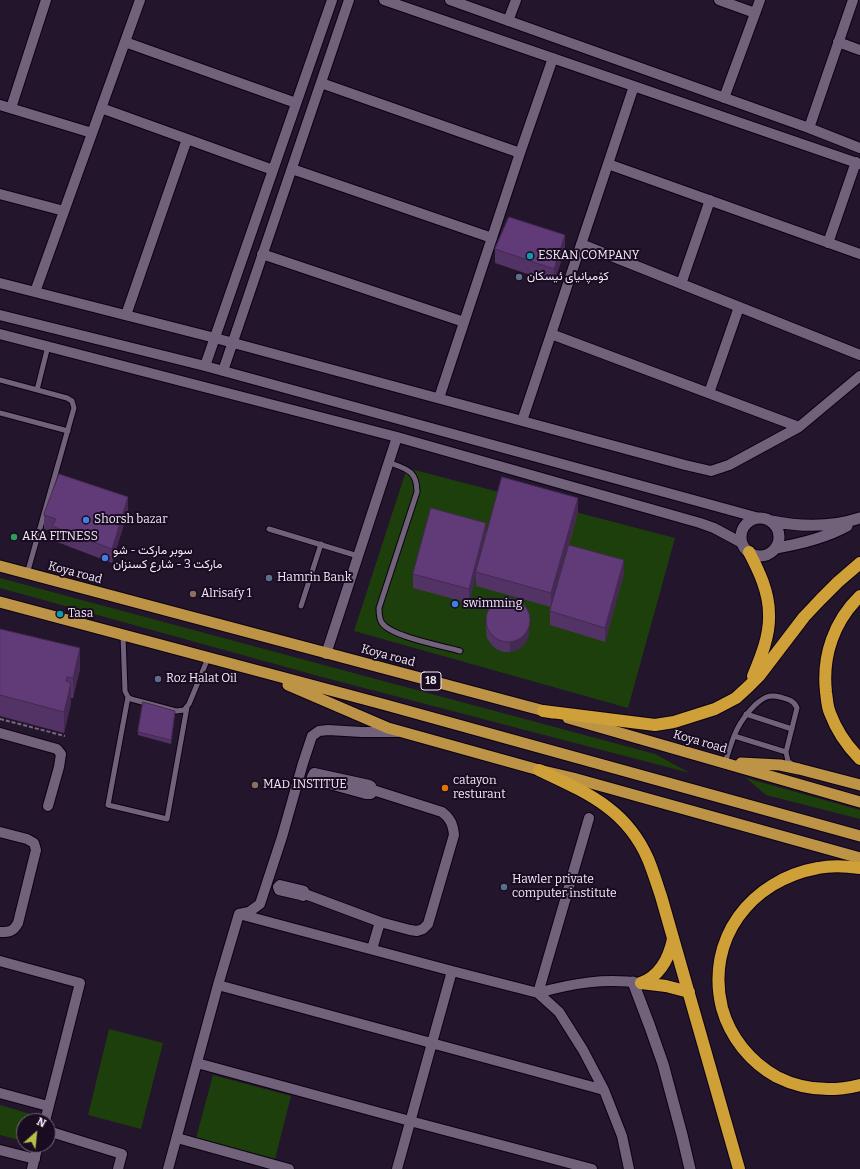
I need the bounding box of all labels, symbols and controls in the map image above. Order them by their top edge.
place label: ESKAN COMPANY [538,249,640,263]
marker: ESKAN COMPANY [525,251,535,261]
place label: کۆمپانیای ئیسکان [527,270,609,284]
marker: کۆمپانیای ئیسکان [514,272,524,282]
place label: Shorsh bazar [94,513,167,527]
marker: Shorsh bazar [81,515,91,525]
place label: AKA FITNESS [22,530,98,544]
marker: AKA FITNESS [9,532,19,542]
place label: سوبر ماركت - شو ماركت 3 - شارع كسنزان [113,544,222,572]
marker: سوبر ماركت - شو ماركت 3 - شارع كسنزان [100,553,110,563]
street label: Koya road [46,559,104,587]
place label: Hamrin Bank [277,571,352,585]
marker: Hamrin Bank [264,573,274,583]
place label: Alrisafy 1 [201,587,252,601]
marker: Alrisafy 1 [188,589,198,599]
place label: swimming [463,597,522,611]
marker: swimming [450,599,460,609]
place label: Tasa [68,607,93,621]
marker: Tasa [55,609,65,619]
street label: Koya road [359,642,417,670]
place label: Roz Halat Oil [166,672,237,686]
road number: 18 [421,672,441,690]
marker: Roz Halat Oil [153,674,163,684]
street label: Koya road [671,727,729,757]
place label: catayon resturant [453,774,506,802]
place label: MAD INSTITUE [263,778,347,792]
marker: MAD INSTITUE [250,780,260,790]
marker: catayon resturant [440,783,450,793]
place label: Hawler private computer institute [512,873,617,901]
marker: Hawler private computer institute [499,882,509,892]
north arrow [16,1113,56,1153]
text: N [34,1115,48,1130]

